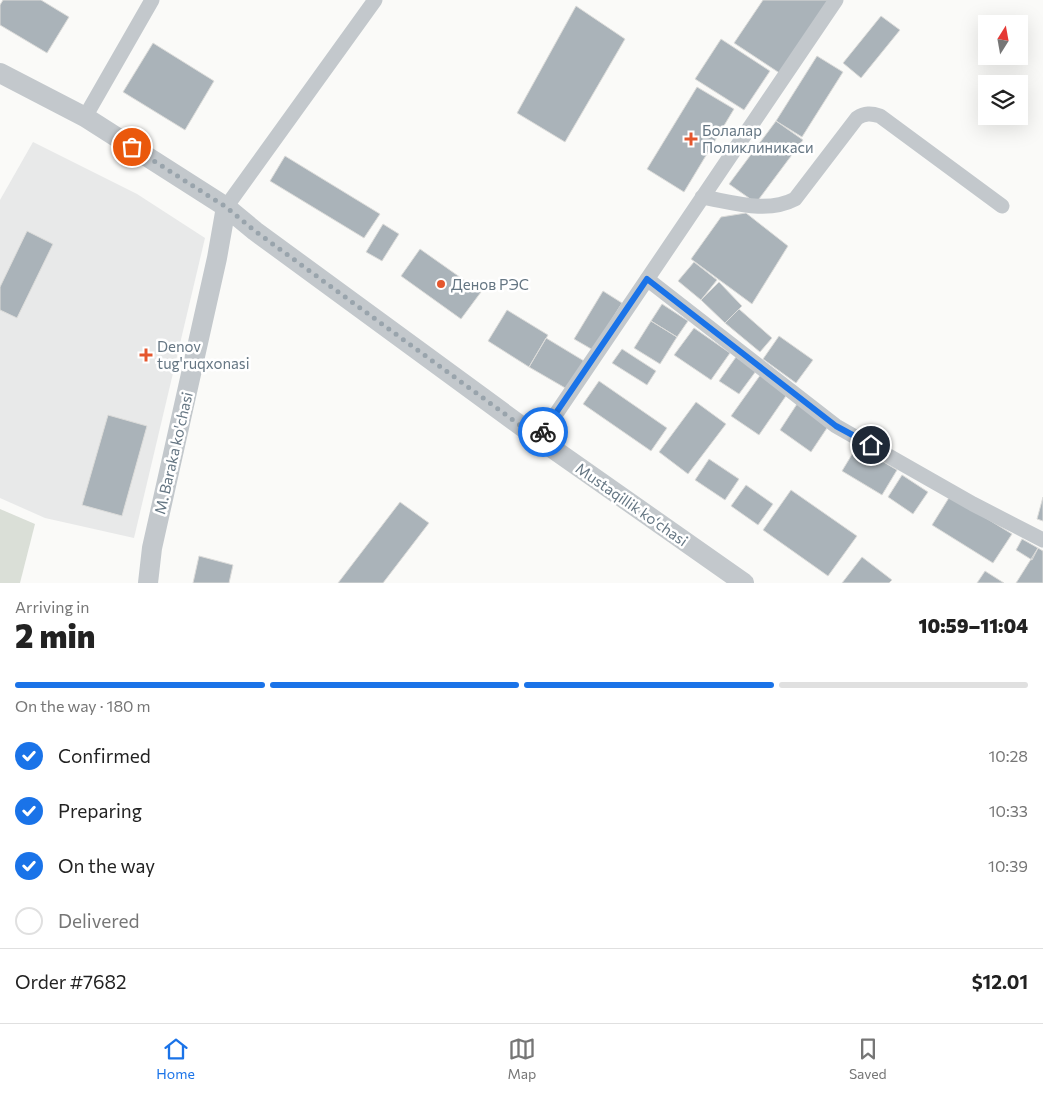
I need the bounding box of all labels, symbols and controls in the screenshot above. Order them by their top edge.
north arrow [978,15,1028,65]
map controls [978,15,1028,125]
button: layers [978,75,1028,125]
place label: Болалар Поликлиникаси [702,121,814,156]
pin [111,126,153,168]
marker: Болалар Поликлиникаси [684,132,698,146]
icon: bag [118,133,146,161]
place label: Денов РЭС [451,275,529,293]
marker: Денов РЭС [435,278,447,290]
place label: Denov tug'ruqxonasi [157,337,250,372]
marker: Denov tug'ruqxonasi [139,348,153,362]
street label: M. Baraka ko'chasi [150,390,196,516]
courier [518,407,568,457]
icon: bike [529,418,557,446]
pin [850,424,892,466]
icon: home [857,431,885,459]
street label: Mustaqillik ko‘chasi [573,459,691,549]
text: Arriving in [15,597,89,616]
text: 10:59–11:04 [919,614,1028,637]
text: 2 min [15,615,95,655]
text: On the way · 180 m [15,696,151,715]
icon: check [15,742,43,770]
text: Confirmed [58,744,151,767]
text: 10:28 [988,746,1028,765]
icon: check [15,797,43,825]
text: Preparing [58,799,142,822]
text: 10:33 [989,801,1028,820]
icon: check [15,852,43,880]
text: On the way [58,854,155,877]
text: 10:39 [988,856,1028,875]
text: Delivered [58,909,139,932]
text: Order #7682 [15,970,127,993]
text: $12.01 [972,970,1028,993]
tab: Home [156,1035,195,1082]
tab: Map [507,1035,536,1082]
tab: Saved [849,1035,887,1082]

